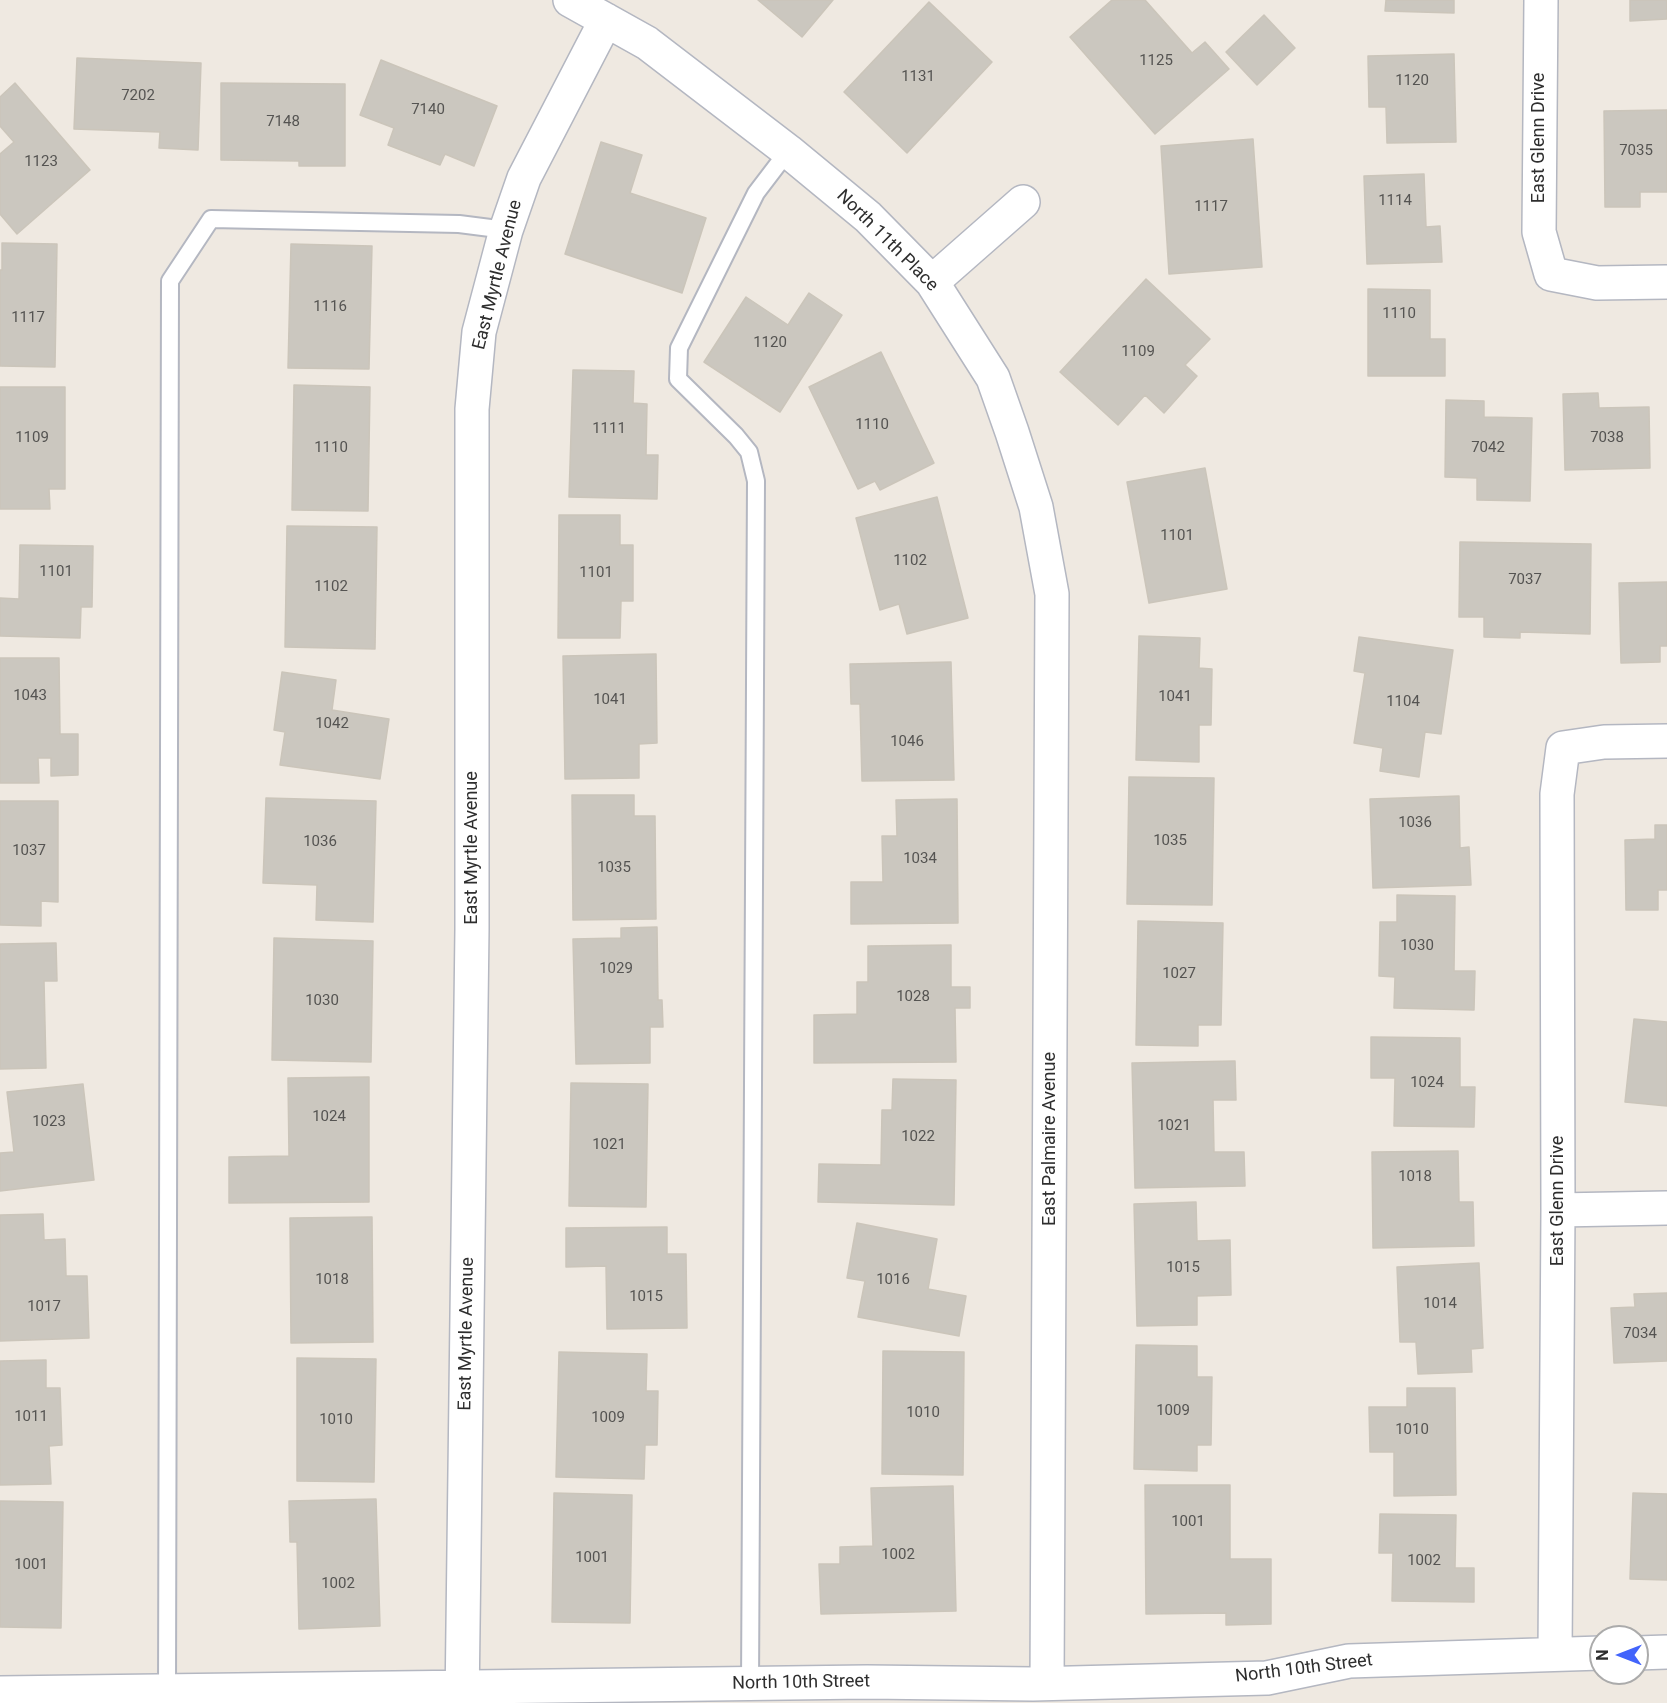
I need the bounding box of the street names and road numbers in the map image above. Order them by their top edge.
street label: East Glenn Drive [1528,73,1550,203]
street label: North 11th Place [832,186,942,296]
street label: East Myrtle Avenue [469,198,527,352]
street label: East Myrtle Avenue [461,771,483,925]
street label: East Palmaire Avenue [1039,1052,1061,1226]
street label: East Glenn Drive [1547,1136,1569,1266]
street label: East Myrtle Avenue [455,1257,479,1411]
street label: North 10th Street [1234,1650,1374,1688]
street label: North 10th Street [732,1671,870,1695]

